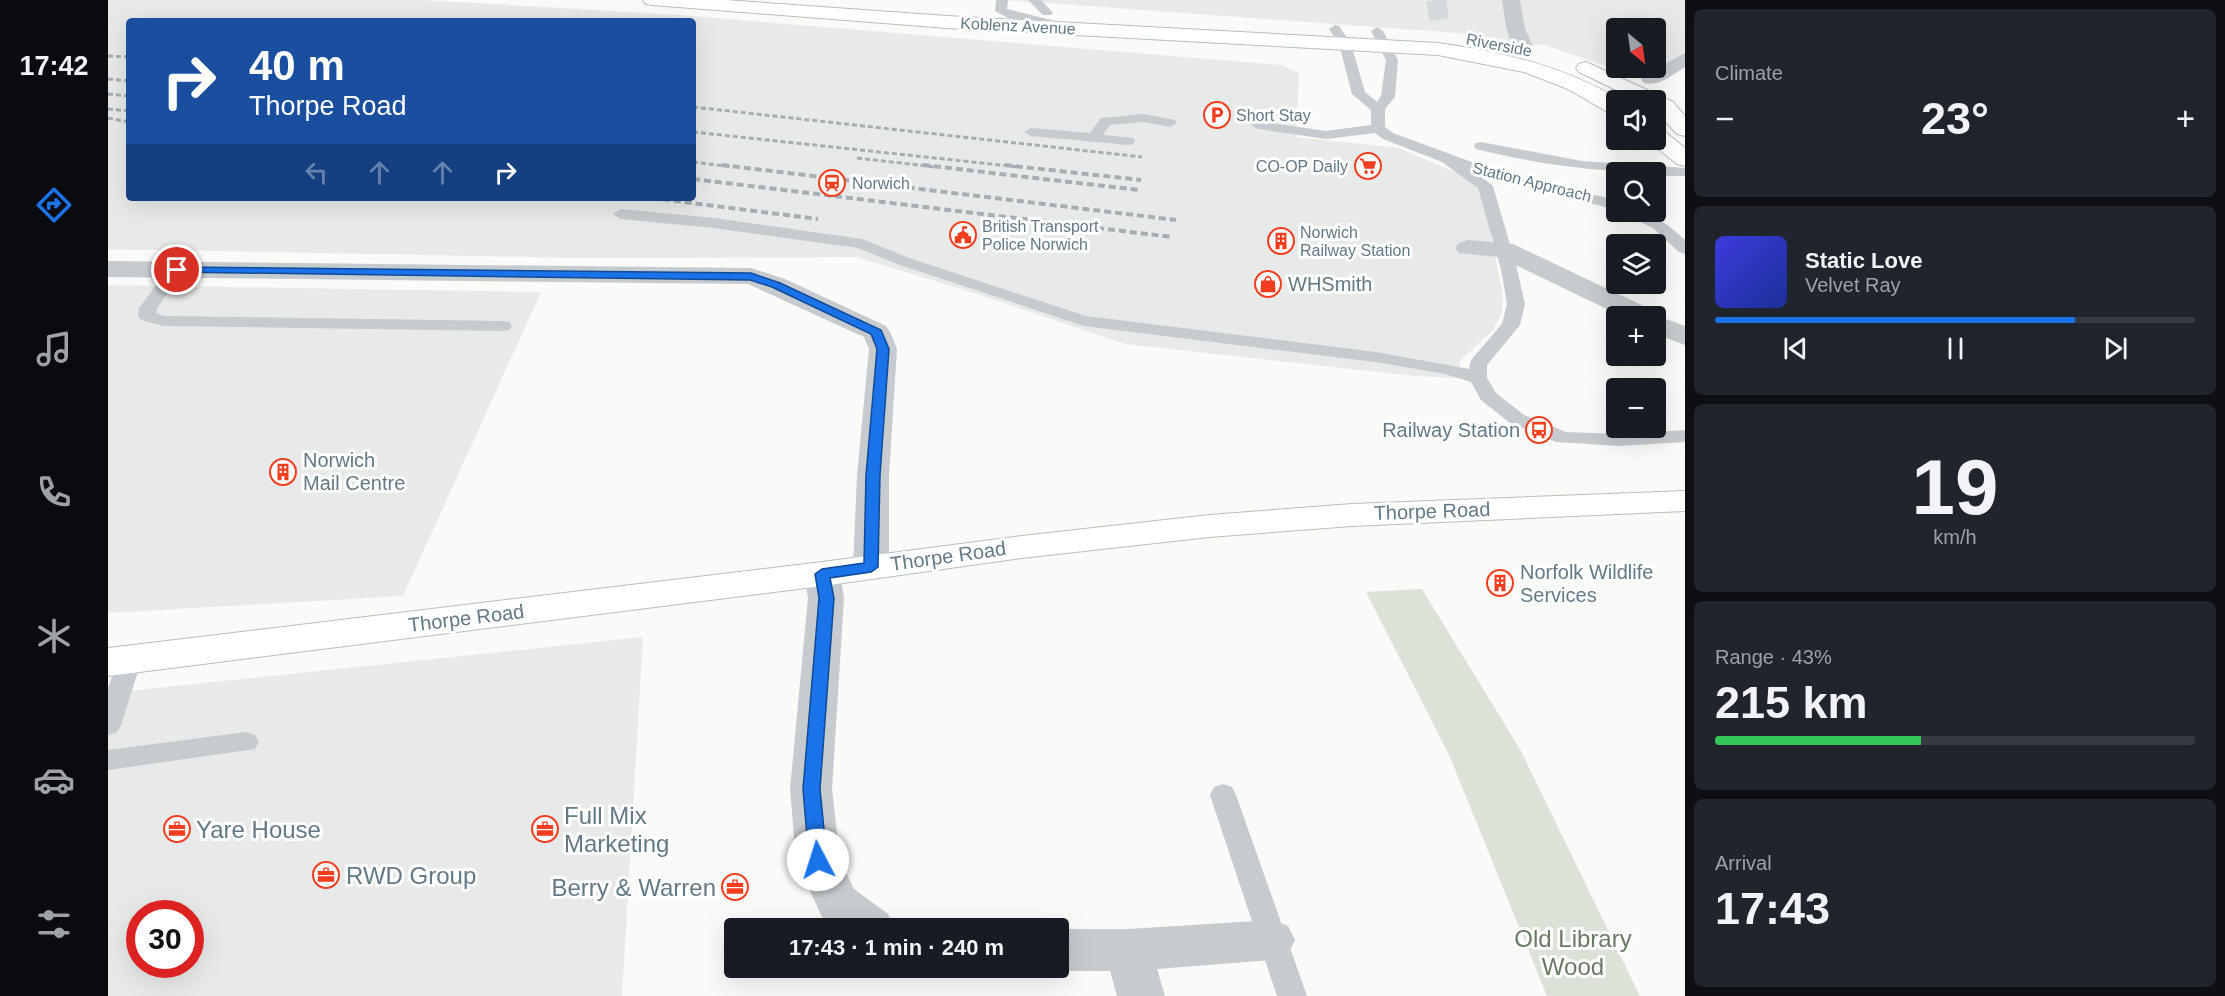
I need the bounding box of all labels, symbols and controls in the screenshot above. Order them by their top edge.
street label: Koblenz Avenue [960,14,1076,38]
north arrow [1606,18,1666,78]
map controls [1606,18,1666,438]
street label: Riverside [1465,30,1533,60]
icon: right [150,42,228,120]
text: 40 m [249,42,345,89]
text: 17:42 [19,51,89,81]
text: Climate [1715,62,1783,84]
button: sound [1606,90,1666,150]
text: Thorpe Road [249,91,407,121]
text: 23° [1921,93,1989,144]
parking icon: Short Stay [1202,100,1232,130]
text: − [1715,100,1734,137]
text: + [2176,100,2195,137]
place label: Short Stay [1236,107,1311,124]
supermarket icon: CO-OP Daily [1353,151,1383,181]
icon: left [300,156,333,189]
icon: ahead [363,156,396,189]
icon: ahead [426,156,459,189]
icon: right [489,156,522,189]
place label: CO-OP Daily [1256,158,1348,175]
street label: Station Approach [1471,159,1593,205]
button: search [1606,162,1666,222]
station icon: Norwich [817,168,847,198]
place label: Norwich [852,175,910,192]
icon: directions [33,184,75,226]
place label: British Transport Police Norwich [982,218,1099,253]
public building icon: British Transport Police Norwich [948,220,978,250]
place label: Norwich Railway Station [1300,224,1410,259]
building icon: Norwich Railway Station [1266,226,1296,256]
button: layers [1606,234,1666,294]
pin [151,244,202,295]
text: Static Love [1805,248,1922,273]
icon: arrive [160,253,193,286]
shop icon: WHSmith [1253,269,1283,299]
place label: WHSmith [1288,273,1372,295]
text: Velvet Ray [1805,274,1901,296]
button: + [1606,306,1666,366]
icon: music [33,328,75,370]
icon: previous [1779,332,1812,365]
icon: pause [1939,332,1972,365]
icon: next [2099,332,2132,365]
button: − [1606,378,1666,438]
bus stop icon: Railway Station [1524,415,1554,445]
place label: Railway Station [1382,419,1520,441]
text: 19 [1912,443,1998,531]
place label: Norwich Mail Centre [303,449,405,494]
building icon: Norwich Mail Centre [268,457,298,487]
icon: phone [33,471,75,513]
street label: Thorpe Road [1373,498,1491,524]
text: km/h [1933,526,1977,548]
street label: Thorpe Road [889,537,1007,575]
place label: Norfolk Wildlife Services [1520,561,1653,606]
building icon: Norfolk Wildlife Services [1485,568,1515,598]
street label: Thorpe Road [407,600,525,636]
icon: climate [33,615,75,657]
text: Range · 43% [1715,646,1832,668]
text: 215 km [1715,677,1868,728]
icon: car [33,759,75,801]
place label: Full Mix Marketing [564,802,669,857]
office icon: Yare House [162,814,192,844]
office icon: Full Mix Marketing [530,814,560,844]
place label: Yare House [196,816,321,843]
position arrow [786,828,850,892]
text: Arrival [1715,852,1772,874]
office icon: RWD Group [311,860,341,890]
place label: RWD Group [346,862,476,889]
office icon: Berry & Warren [720,872,750,902]
place label: Berry & Warren [552,874,716,901]
text: 17:43 [1715,883,1830,934]
speed limit sign: 30 [126,900,204,978]
icon: filters [33,903,75,945]
park label: Old Library Wood [1514,925,1632,980]
text: 17:43 · 1 min · 240 m [789,935,1004,960]

